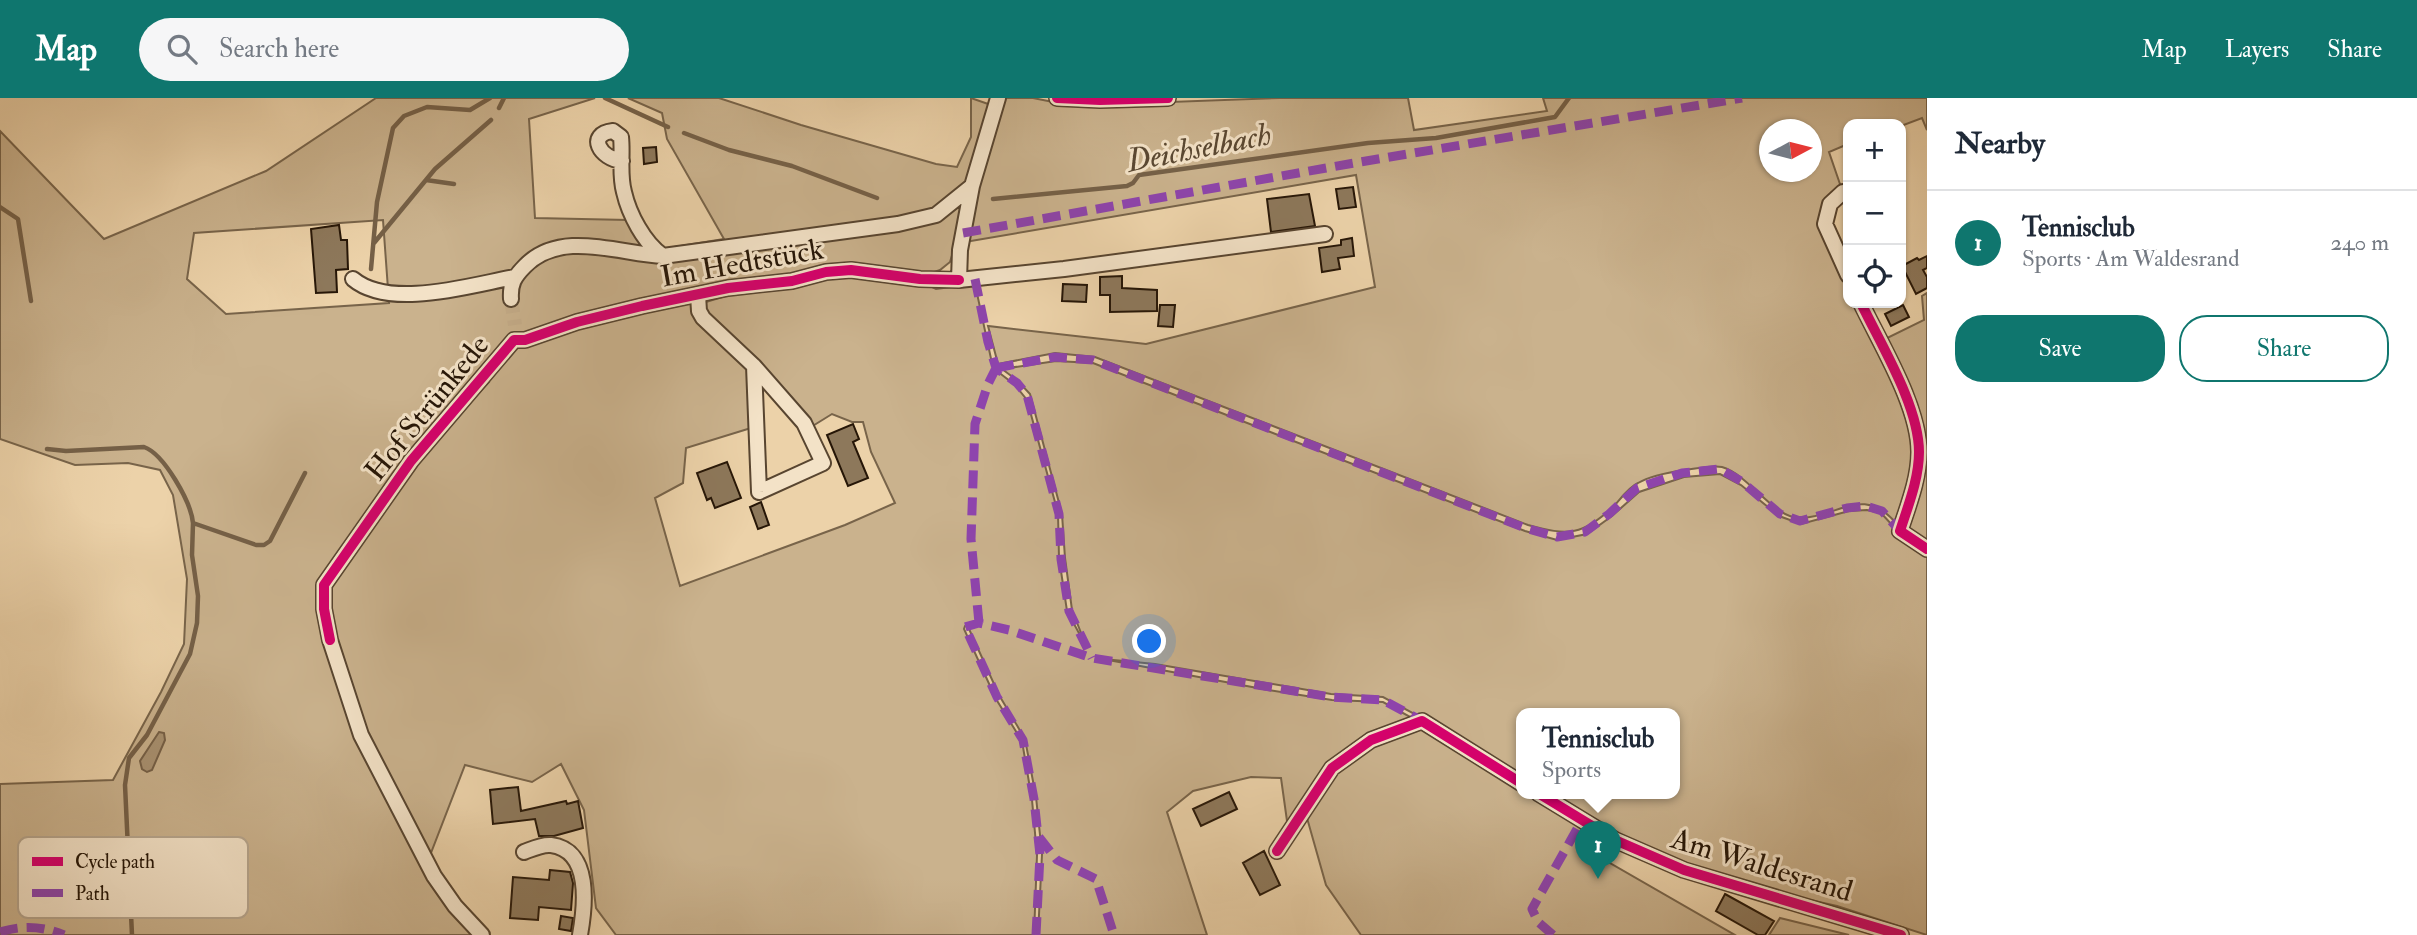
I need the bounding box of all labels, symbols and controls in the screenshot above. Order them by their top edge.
search box [139,18,629,81]
text: Map [35,29,97,70]
icon: search [163,30,201,68]
text: Search here [219,33,339,65]
text: Map [2142,34,2187,65]
text: Layers [2225,34,2289,65]
text: Share [2327,34,2382,65]
water label: Deichselbach [1122,114,1275,182]
north arrow [1759,119,1822,182]
map controls [1843,119,1906,308]
button: + [1843,119,1906,182]
text: Nearby [1955,125,2045,162]
button: − [1843,182,1906,245]
text: Tennisclub [2022,212,2135,244]
text: 1 [1974,228,1982,257]
text: 240 m [2330,228,2389,257]
street label: Im Hedtstück [658,230,826,296]
text: Sports · Am Waldesrand [2022,244,2239,273]
button: locate [1843,245,1906,308]
button: Save [1955,315,2165,382]
button: Share [2179,315,2389,382]
street label: Hof Strünkede [357,328,497,488]
your location [1132,624,1166,658]
popup [1516,708,1680,799]
text: Tennisclub [1542,723,1654,755]
text: Sports [1542,755,1601,784]
street label: Am Waldesrand [1666,820,1857,910]
pin: 1 [1575,821,1621,879]
legend [18,837,248,918]
text: Cycle path [75,850,155,875]
text: Path [75,882,110,906]

